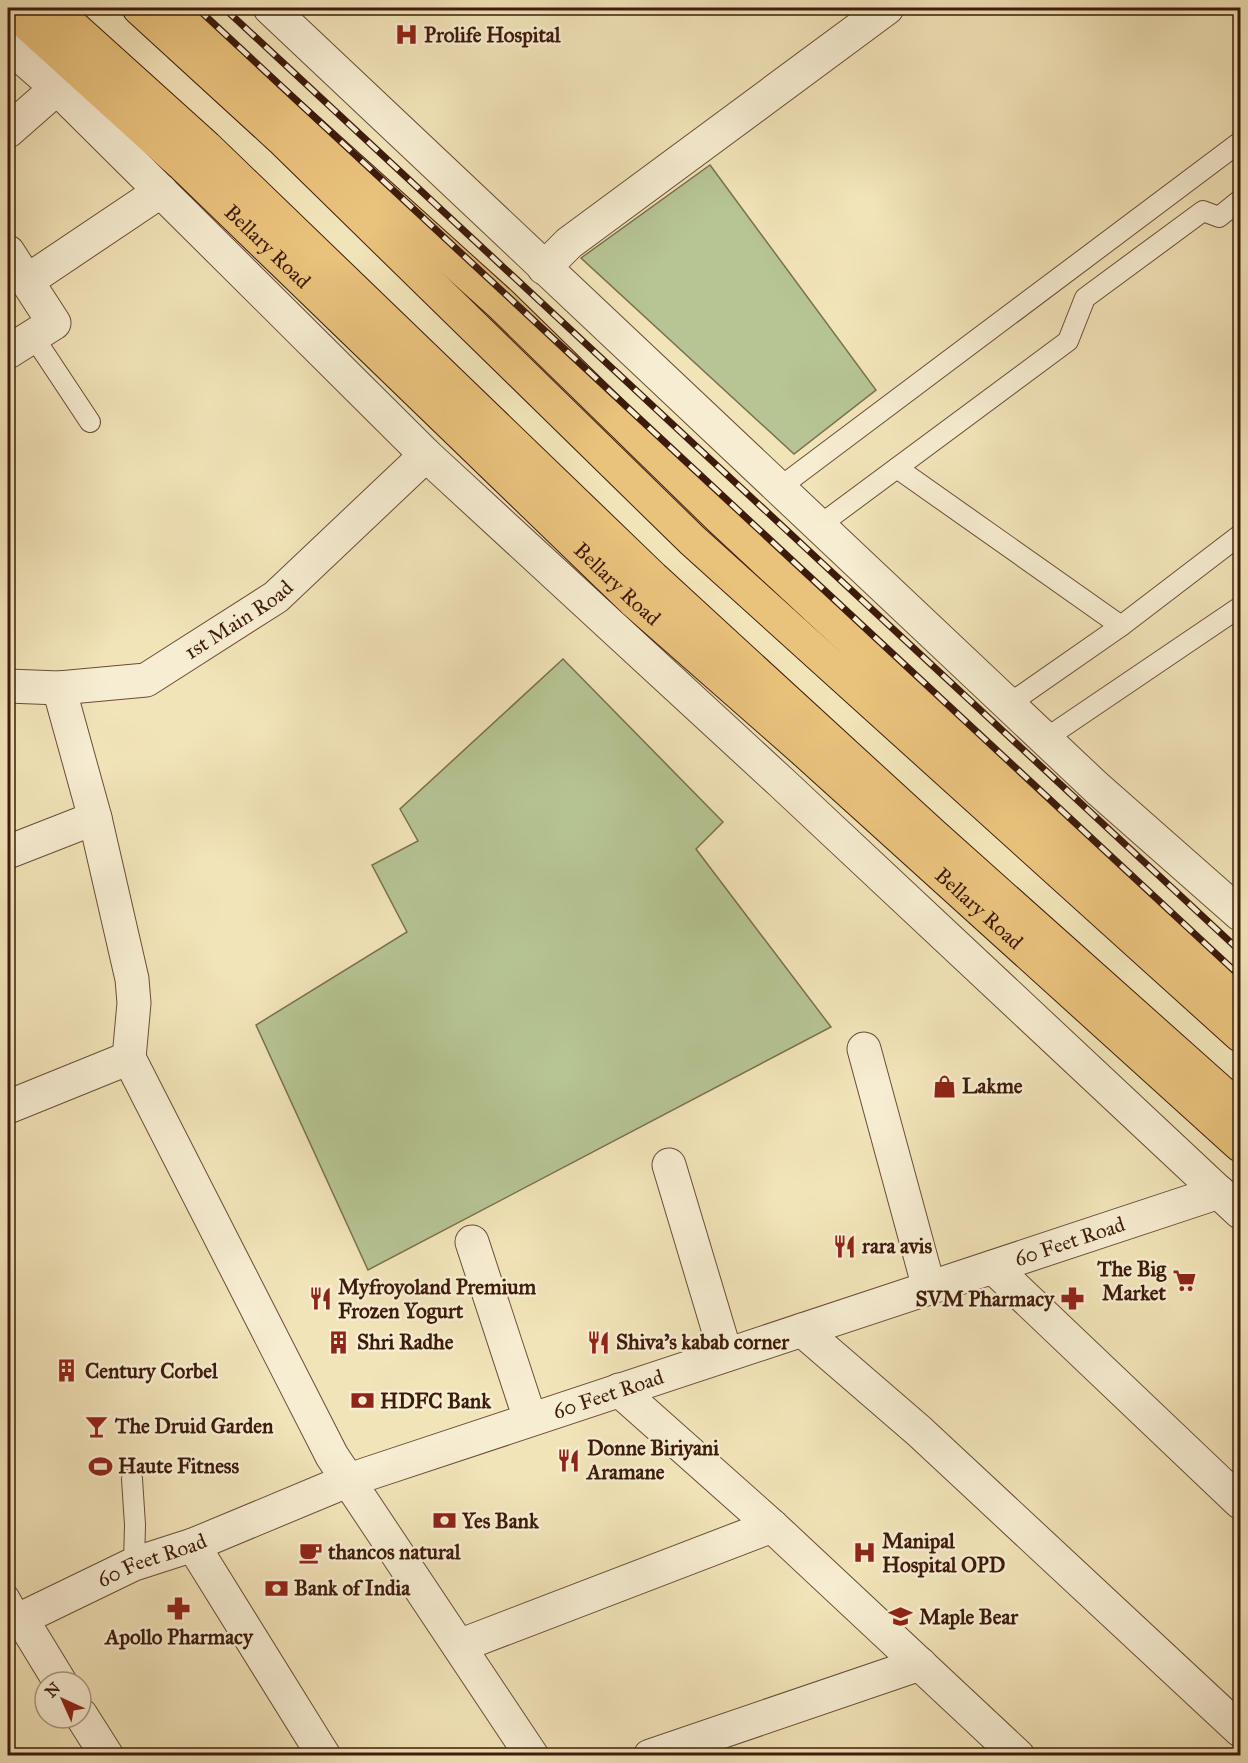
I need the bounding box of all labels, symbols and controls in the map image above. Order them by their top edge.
hospital icon: Prolife Hospital [393,22,419,48]
place label: Prolife Hospital [424,22,562,48]
street label: Bellary Road [219,199,316,294]
street label: Bellary Road [568,537,666,631]
street label: 1st Main Road [180,574,299,665]
street label: Bellary Road [929,862,1029,955]
shop icon: Lakme [931,1073,957,1099]
place label: Lakme [962,1073,1023,1099]
street label: 60 Feet Road [1011,1211,1129,1272]
restaurant icon: rara avis [831,1233,857,1259]
place label: rara avis [861,1233,933,1259]
place label: The Big Market [1096,1256,1167,1306]
supermarket icon: The Big Market [1171,1268,1197,1294]
place label: Myfroyoland Premium Frozen Yogurt [338,1274,537,1324]
restaurant icon: Myfroyoland Premium Frozen Yogurt [307,1286,333,1312]
place label: SVM Pharmacy [916,1286,1055,1312]
pharmacy icon: SVM Pharmacy [1059,1286,1085,1312]
building icon: Shri Radhe [326,1329,352,1355]
place label: Shri Radhe [357,1329,454,1355]
restaurant icon: Shiva's kabab corner [585,1329,611,1355]
place label: Shiva's kabab corner [616,1329,790,1355]
building icon: Century Corbel [54,1358,80,1384]
place label: Century Corbel [85,1358,219,1384]
street label: 60 Feet Road [549,1364,667,1425]
bank icon: HDFC Bank [349,1388,375,1414]
place label: HDFC Bank [380,1388,492,1414]
bar icon: The Druid Garden [84,1413,110,1439]
place label: The Druid Garden [114,1413,274,1439]
place label: Donne Biriyani Aramane [585,1435,719,1485]
restaurant icon: Donne Biriyani Aramane [556,1447,582,1473]
sports icon: Haute Fitness [87,1453,113,1479]
place label: Haute Fitness [118,1453,240,1479]
bank icon: Yes Bank [431,1508,457,1534]
place label: Yes Bank [461,1508,540,1534]
street label: 60 Feet Road [93,1528,211,1593]
place label: Manipal Hospital OPD [882,1528,1005,1578]
cafe icon: thancos natural [297,1539,323,1565]
place label: thancos natural [327,1539,462,1565]
hospital icon: Manipal Hospital OPD [851,1540,877,1566]
bank icon: Bank of India [263,1575,289,1601]
place label: Bank of India [294,1575,411,1601]
pharmacy icon: Apollo Pharmacy [166,1596,192,1622]
school or university icon: Maple Bear [888,1604,914,1630]
place label: Maple Bear [919,1604,1019,1630]
place label: Apollo Pharmacy [103,1624,254,1650]
north arrow [33,1670,93,1730]
text: N [41,1678,65,1701]

